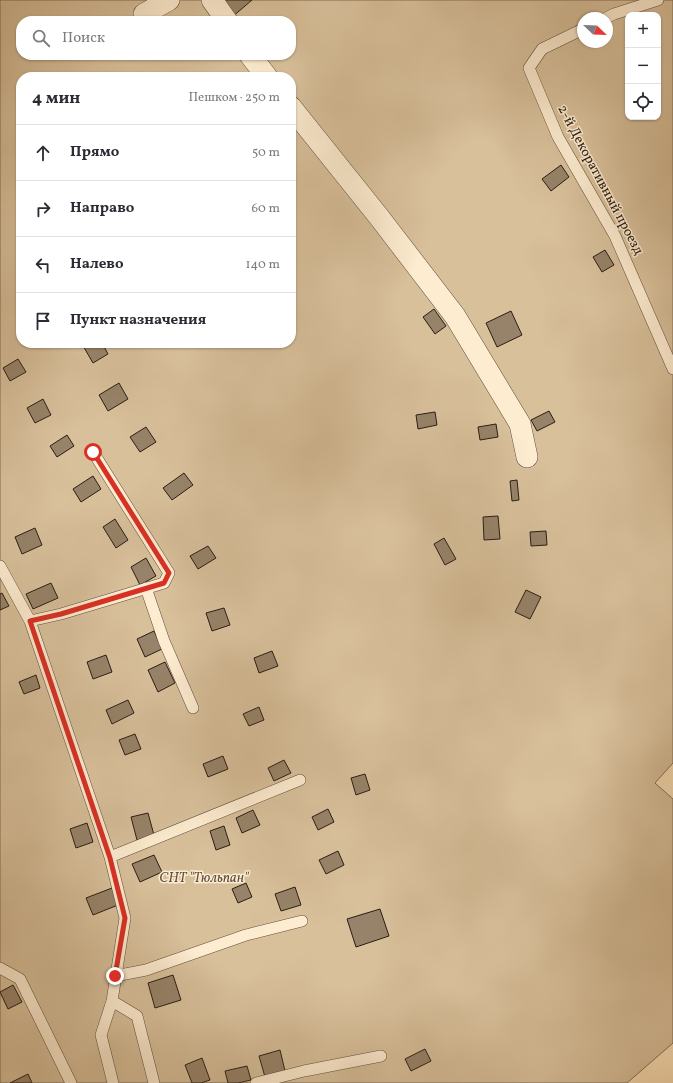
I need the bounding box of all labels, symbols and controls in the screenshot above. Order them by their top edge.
north arrow [577,12,613,48]
map controls [625,12,661,120]
button: + [625,12,661,48]
search box [16,16,296,60]
icon: search [30,27,52,49]
text: Поиск [62,28,105,49]
button: − [625,48,661,84]
button: locate [625,84,661,120]
text: 4 мин [32,87,80,110]
text: Пешком · 250 m [188,89,280,107]
street label: 2-й Декоративный проезд [552,102,648,258]
icon: ahead [32,142,54,164]
text: Прямо [70,142,119,163]
text: 50 m [252,144,280,162]
icon: right [32,198,54,220]
text: Направо [70,198,134,219]
text: 60 m [252,200,280,218]
icon: left [32,254,54,276]
text: Налево [70,254,124,275]
text: 140 m [246,256,280,274]
icon: arrive [32,310,54,332]
text: Пункт назначения [70,310,206,331]
route start [84,443,102,461]
park label: СНТ "Тюльпан" [159,869,250,888]
route end [106,967,124,985]

